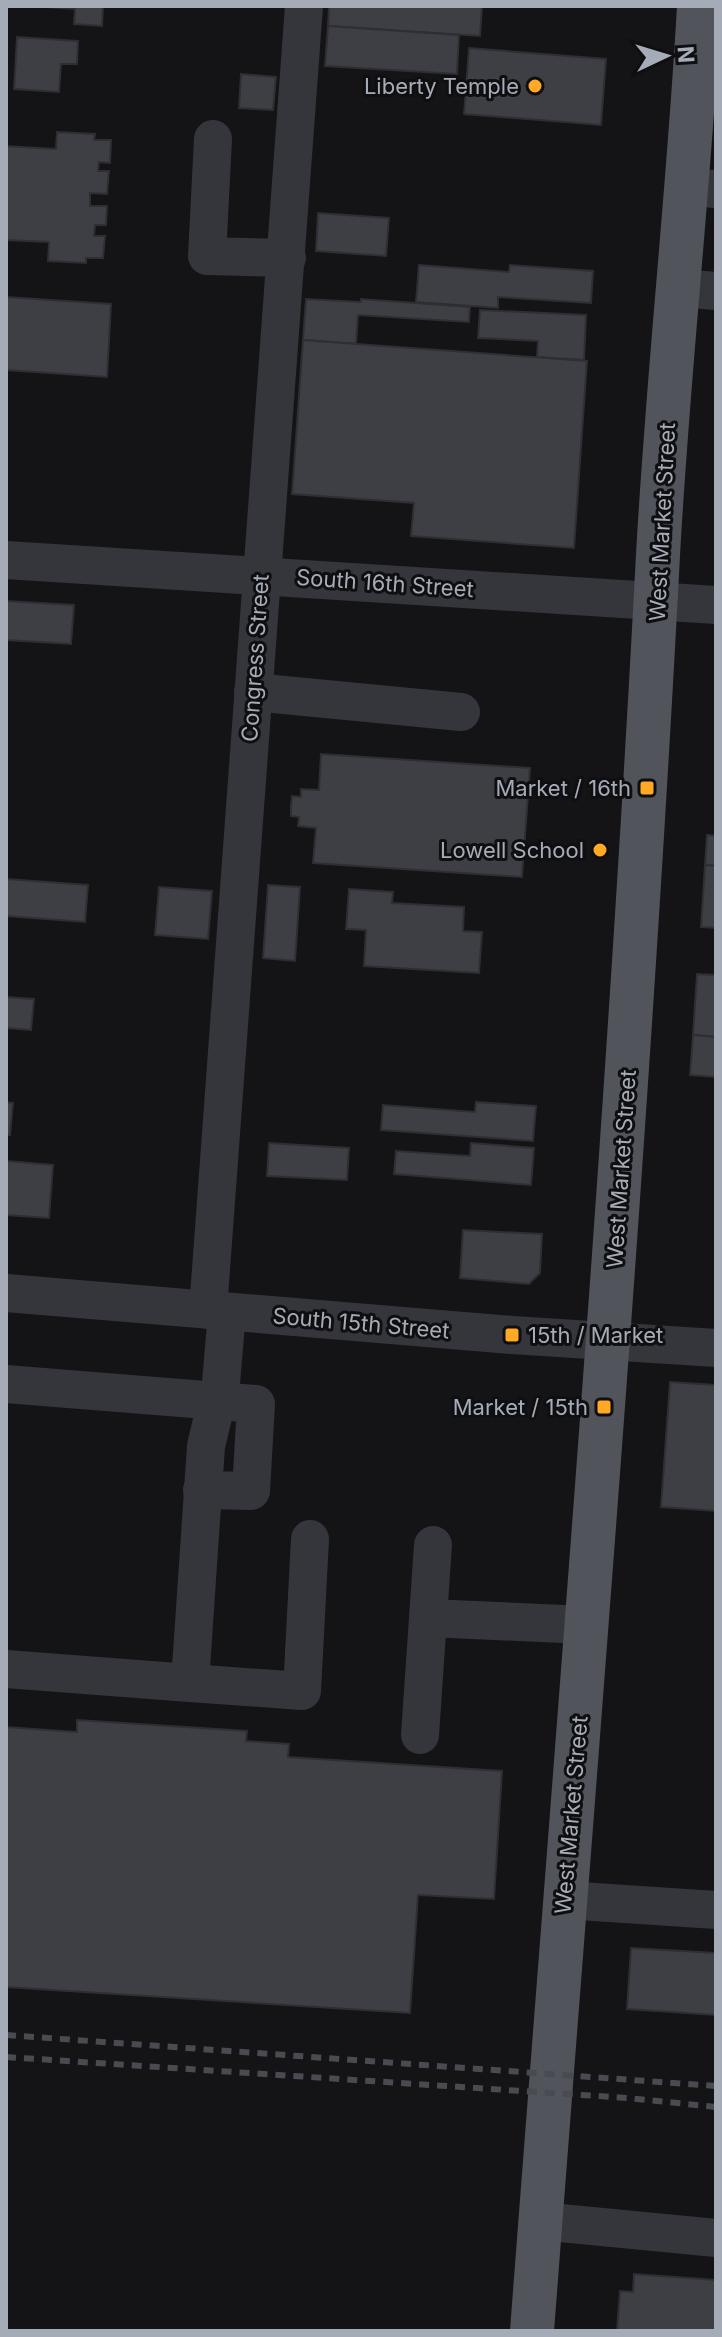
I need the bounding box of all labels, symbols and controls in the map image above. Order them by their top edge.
north arrow [626,16,706,96]
text: N [672,45,700,64]
place label: Liberty Temple [364,73,519,99]
marker: Liberty Temple [526,77,544,95]
street label: West Market Street [644,422,680,622]
street label: South 16th Street [295,564,475,602]
street label: Congress Street [236,573,274,743]
place label: Market / 16th [495,775,631,801]
marker: Market / 16th [638,779,656,797]
place label: Lowell School [440,837,584,863]
marker: Lowell School [591,841,609,859]
street label: West Market Street [601,1069,641,1269]
street label: South 15th Street [271,1302,451,1344]
place label: 15th / Market [528,1322,663,1348]
marker: 15th / Market [503,1326,521,1344]
place label: Market / 15th [453,1394,588,1420]
marker: Market / 15th [595,1398,613,1416]
street label: West Market Street [549,1715,593,1915]

